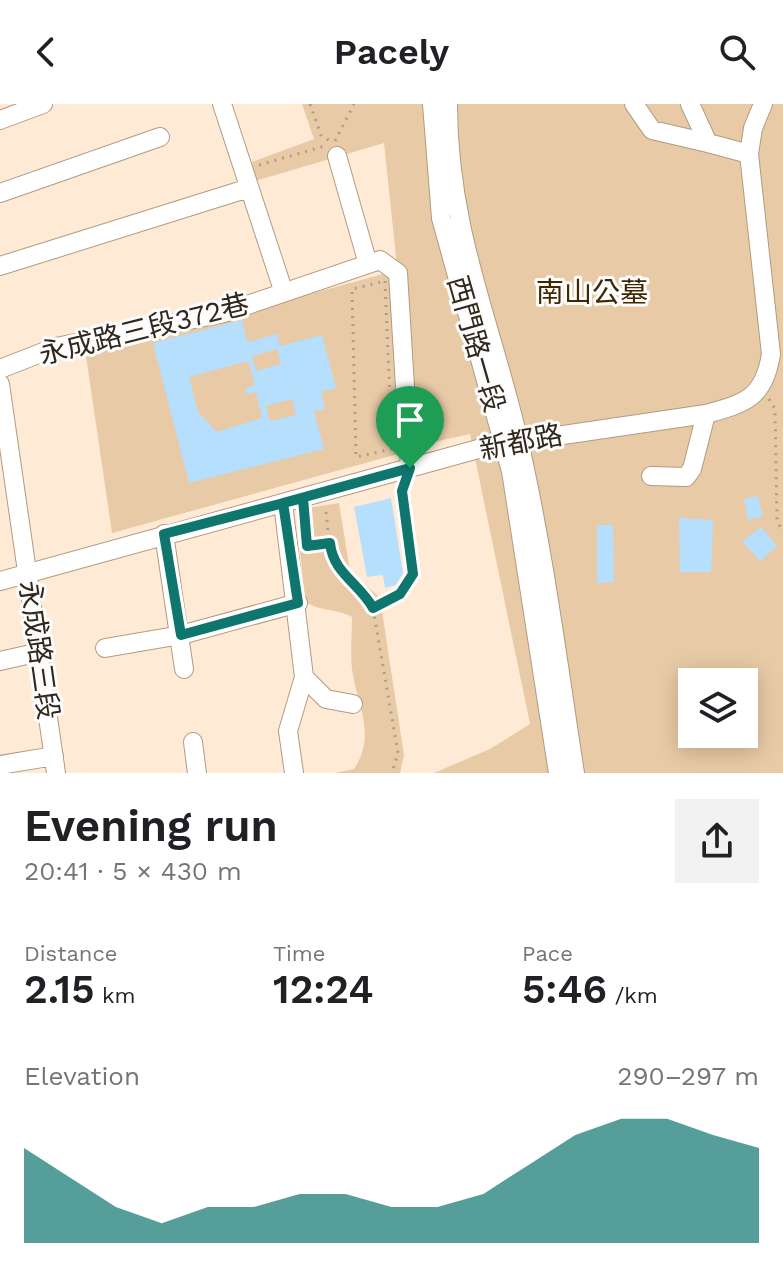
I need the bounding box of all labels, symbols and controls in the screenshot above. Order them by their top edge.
icon: back [24,30,68,74]
icon: search [715,30,759,74]
text: Pacely [334,31,449,73]
street label: 西門路一段 [441,272,511,416]
park label: 南山公墓 [536,276,648,309]
street label: 永成路三段372巷 [36,287,252,371]
pin [376,386,444,468]
icon: arrive [388,398,432,442]
street label: 新都路 [477,418,565,466]
street label: 永成路三段 [13,578,65,722]
map controls [678,668,758,748]
button: layers [678,668,758,748]
button: share [675,799,759,883]
text: Evening run [24,800,278,852]
text: 20:41 · 5 × 430 m [24,856,242,886]
text: Distance [24,941,118,966]
text: Time [273,941,325,966]
text: Pace [522,941,573,966]
text: 2.15 [24,966,95,1013]
text: 12:24 [273,966,374,1013]
text: 5:46 [522,966,607,1013]
text: km [95,983,135,1008]
text: /km [607,983,658,1008]
text: Elevation [24,1061,140,1091]
text: 290–297 m [617,1061,759,1091]

